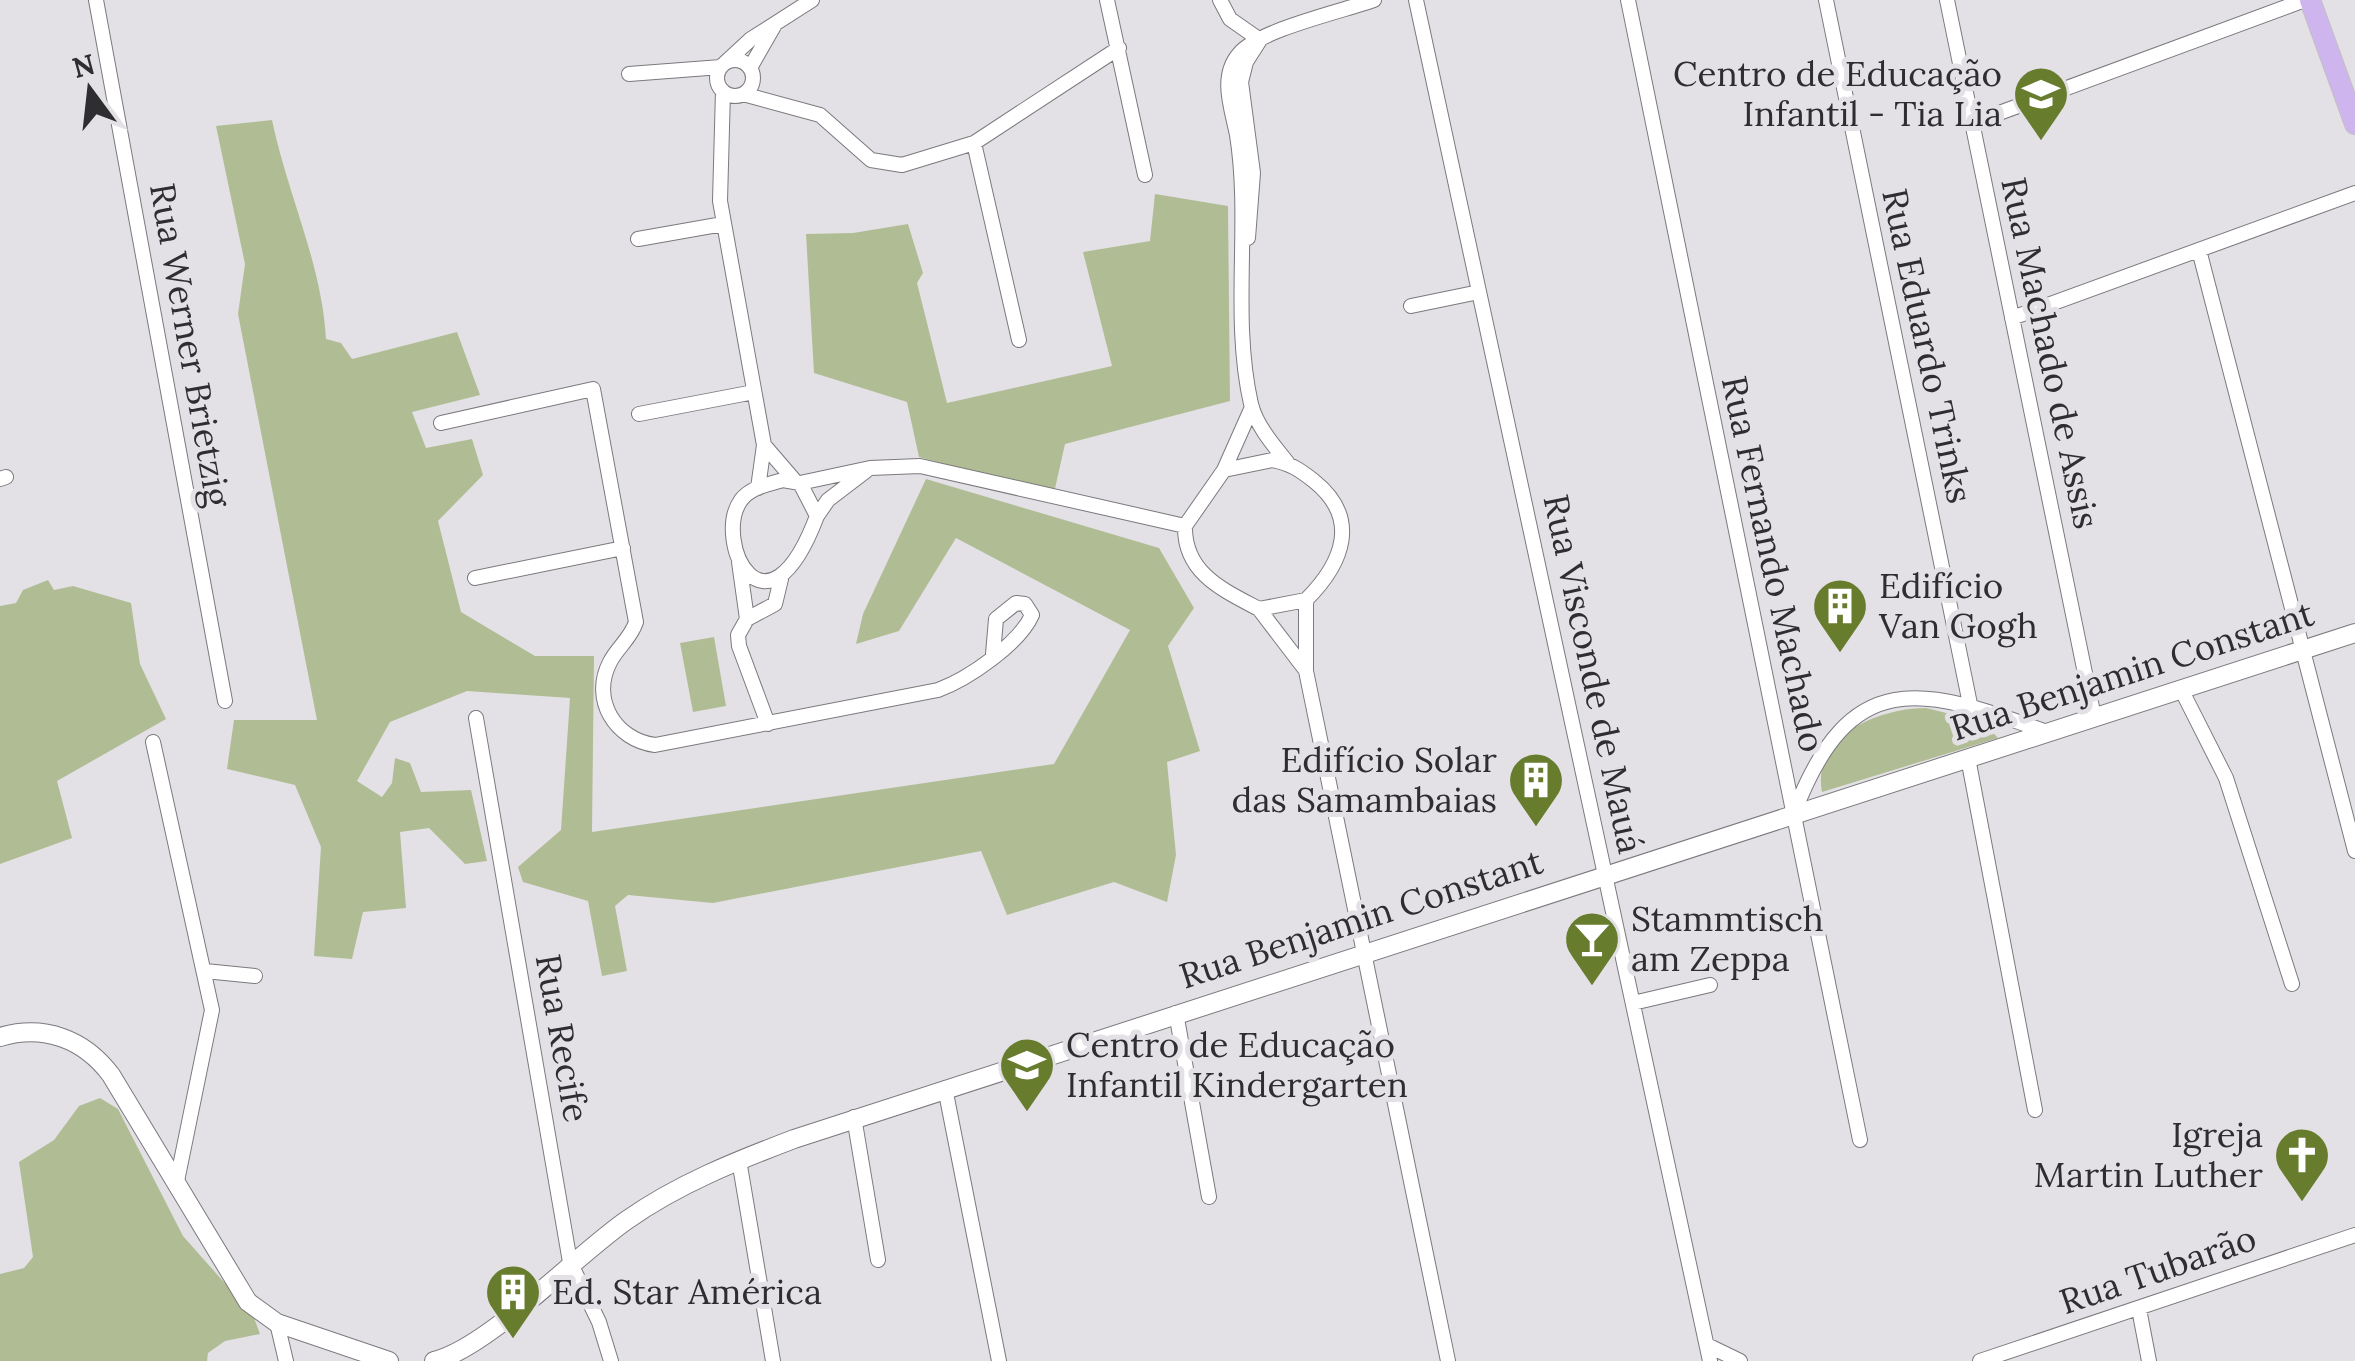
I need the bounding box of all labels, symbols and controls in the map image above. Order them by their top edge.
north arrow [40,40,140,140]
text: N [68,46,99,86]
place label: Centro de Educação Infantil - Tia Lia [1673,51,2002,136]
school or university icon: Centro de Educação Infantil - Tia Lia [2011,64,2071,143]
street label: Rua Machado de Assis [1991,173,2110,533]
street label: Rua Werner Brietzig [140,179,241,511]
street label: Rua Eduardo Trinks [1872,185,1983,507]
street label: Rua Fernando Machado [1712,372,1835,756]
street label: Rua Visconde de Mauá [1533,490,1654,857]
place label: Edifício Van Gogh [1878,563,2038,648]
building icon: Edifício Van Gogh [1810,576,1870,655]
street label: Rua Benjamin Constant [1945,590,2320,751]
place label: Edifício Solar das Samambaias [1232,737,1497,822]
building icon: Edifício Solar das Samambaias [1506,750,1566,829]
street label: Rua Benjamin Constant [1174,838,1549,999]
place label: Stammtisch am Zeppa [1631,896,1824,981]
bar icon: Stammtisch am Zeppa [1562,909,1622,988]
street label: Rua Recife [526,950,599,1125]
place label: Centro de Educação Infantil Kindergarten [1066,1022,1408,1107]
school or university icon: Centro de Educação Infantil Kindergarten [997,1035,1057,1114]
place label: Igreja Martin Luther [2034,1112,2263,1197]
church icon: Igreja Martin Luther [2272,1125,2332,1204]
street label: Rua Tubarão [2054,1215,2262,1324]
building icon: Ed. Star América [483,1262,543,1341]
place label: Ed. Star América [552,1269,822,1314]

